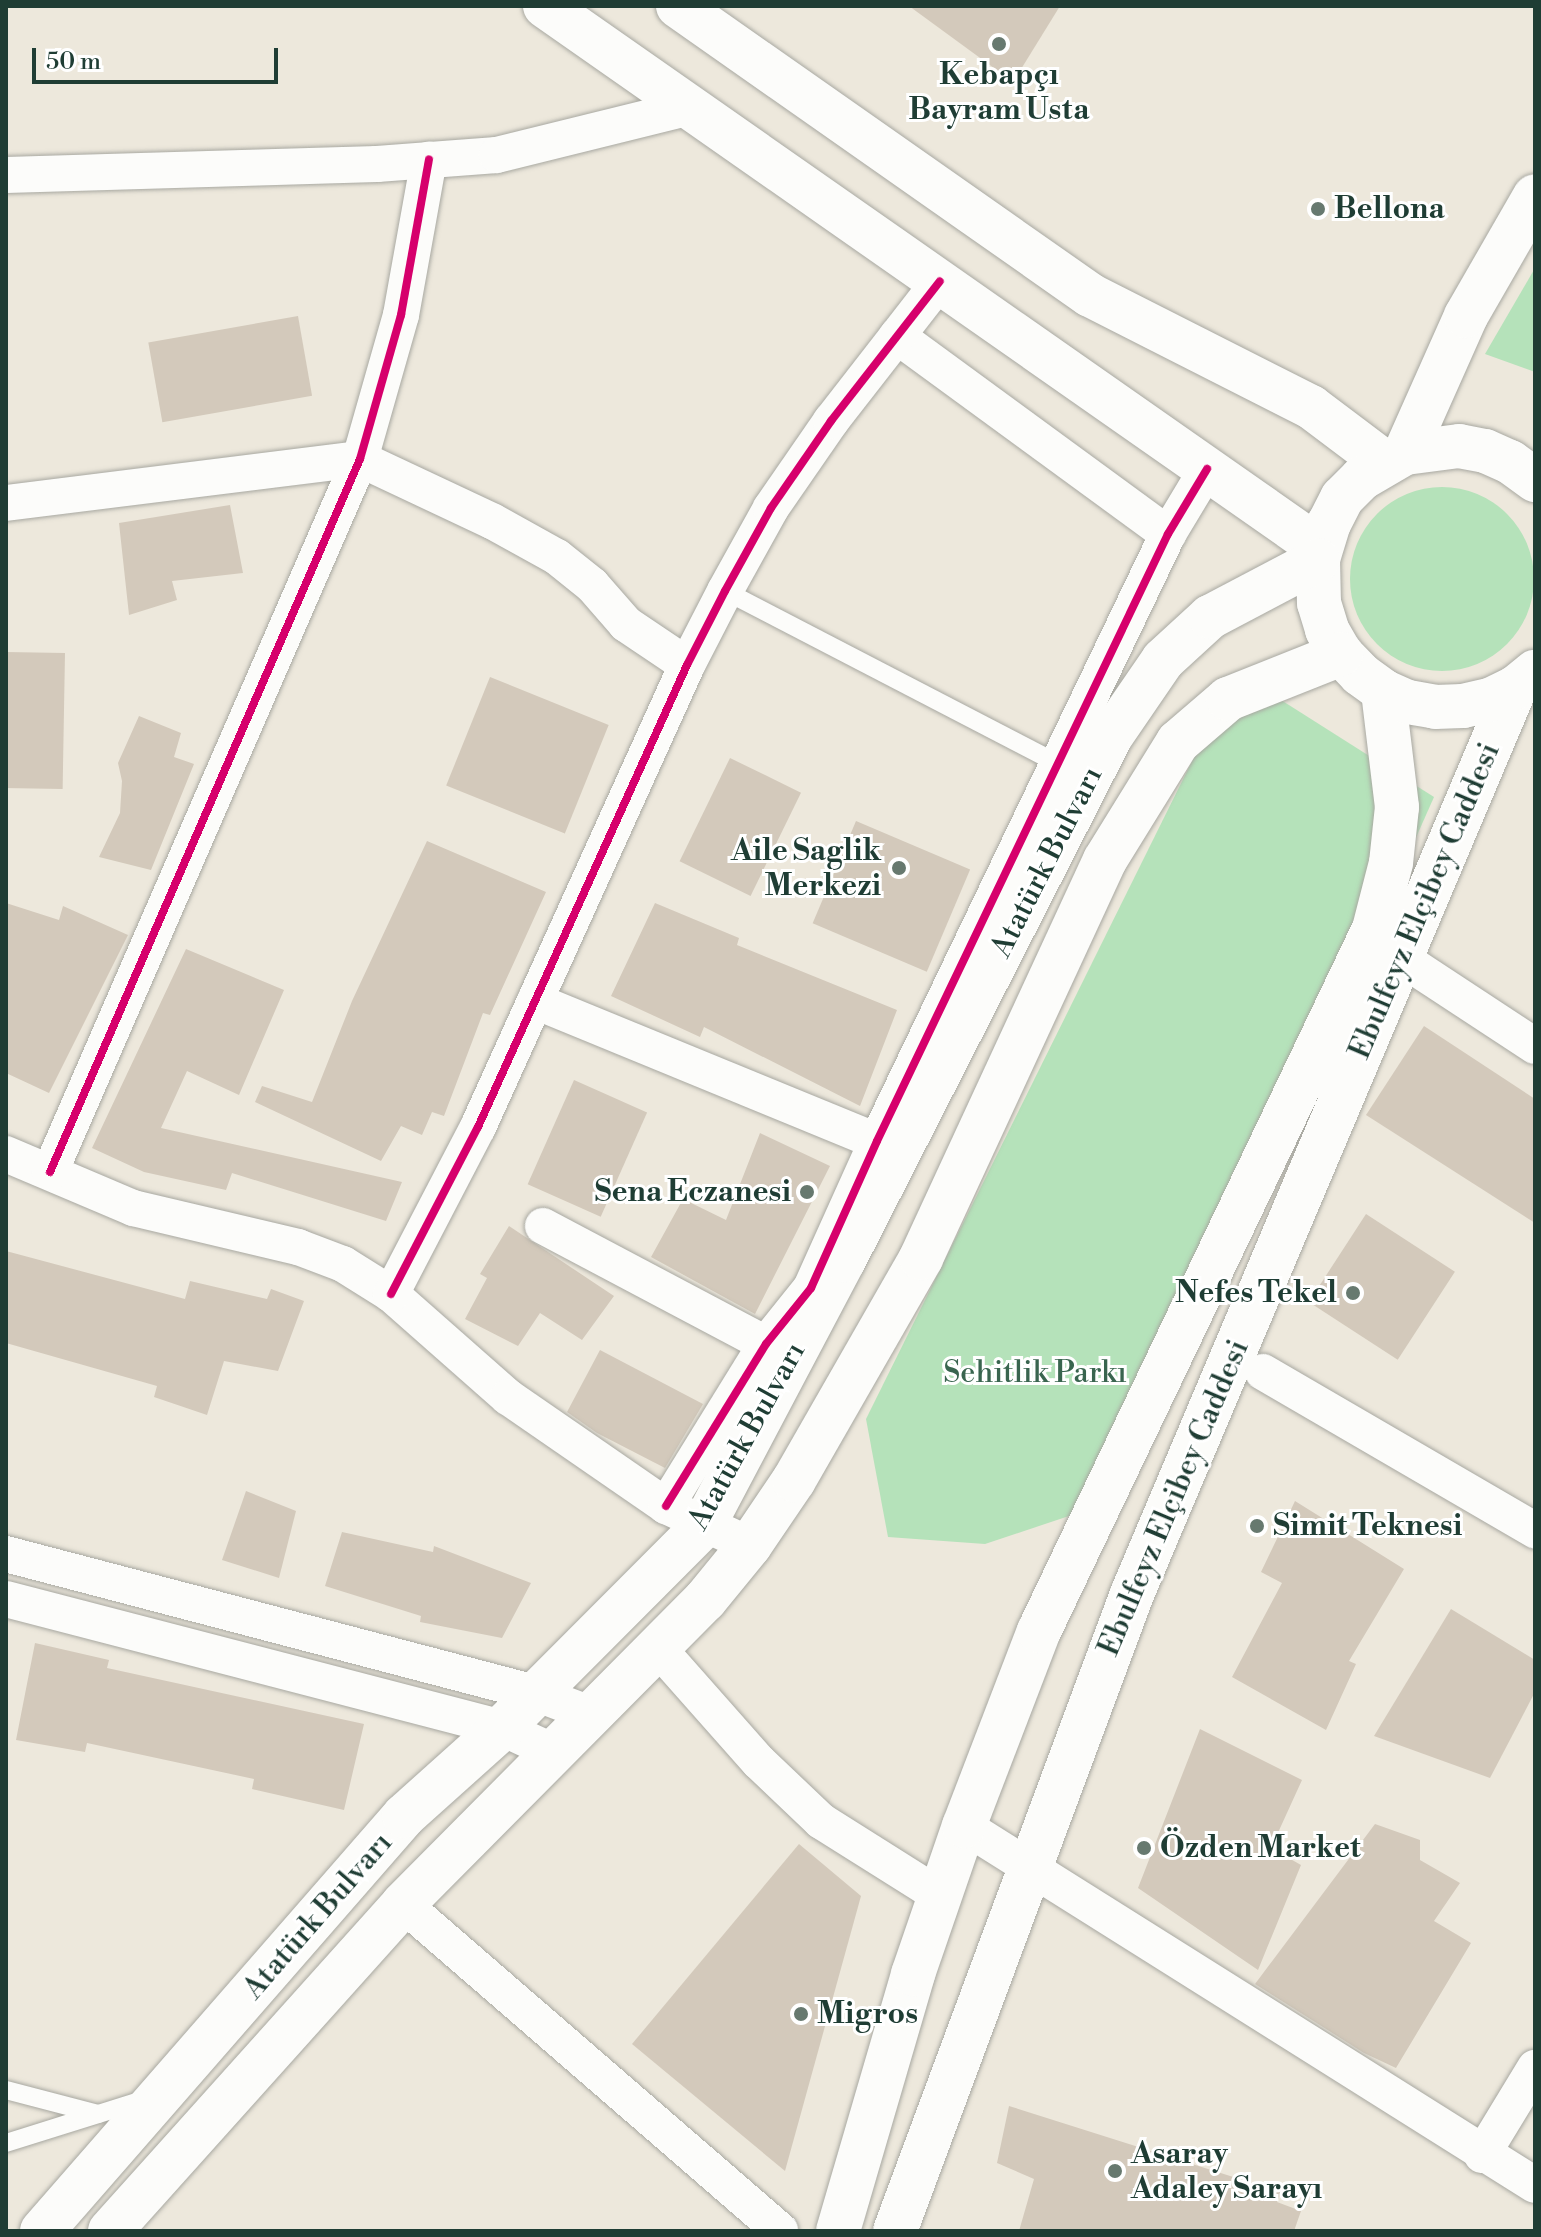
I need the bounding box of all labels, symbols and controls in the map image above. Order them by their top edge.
scale bar [36,32,282,82]
marker: Kebapçı Bayram Usta [990,35,1008,53]
text: 50 m [46,47,101,77]
place label: Kebapçı Bayram Usta [909,57,1089,128]
place label: Bellona [1334,191,1445,227]
marker: Bellona [1309,200,1327,218]
street label: Ebulfeyz Elçibey Caddesi [1342,738,1508,1064]
street label: Atatürk Bulvarı [983,761,1111,963]
place label: Aile Saglik Merkezi [731,833,881,904]
marker: Aile Saglik Merkezi [888,857,910,879]
place label: Sena Eczanesi [594,1174,791,1210]
marker: Sena Eczanesi [798,1183,816,1201]
place label: Nefes Tekel [1175,1275,1337,1311]
marker: Nefes Tekel [1344,1284,1362,1302]
street label: Ebulfeyz Elçibey Caddesi [1091,1335,1257,1661]
street label: Atatürk Bulvarı [681,1336,813,1536]
park label: Sehitlik Parkı [943,1355,1127,1391]
place label: Simit Teknesi [1273,1508,1462,1544]
marker: Simit Teknesi [1248,1517,1266,1535]
street label: Atatürk Bulvarı [236,1825,400,2007]
place label: Özden Market [1160,1830,1361,1866]
marker: Özden Market [1135,1839,1153,1857]
place label: Migros [817,1996,918,2032]
marker: Migros [792,2005,810,2023]
place label: Asaray Adaley Sarayı [1131,2136,1322,2206]
marker: Asaray Adaley Sarayı [1106,2162,1124,2180]

